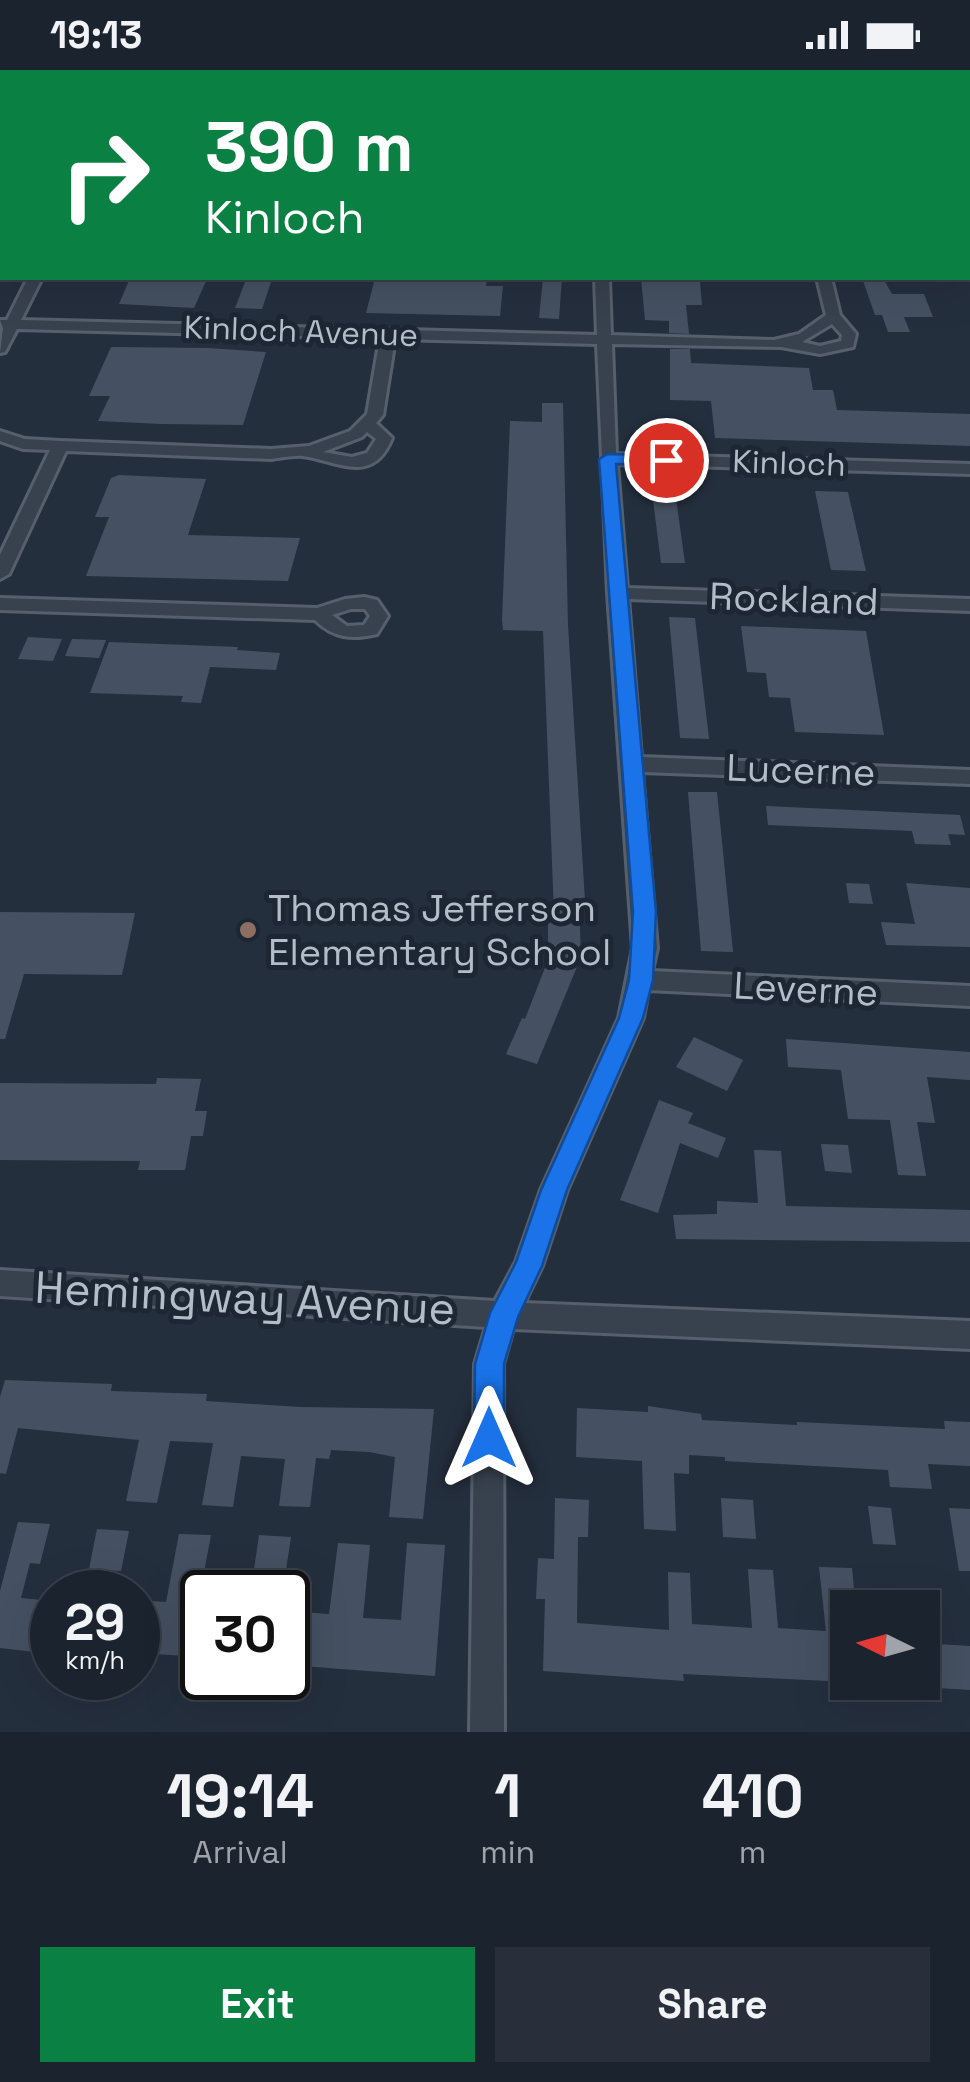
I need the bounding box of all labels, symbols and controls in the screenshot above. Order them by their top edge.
text: 19:13 [50,11,142,59]
text: 390 m [205,102,414,191]
icon: right [40,110,170,240]
text: Kinloch [205,189,364,246]
street label: Kinloch Avenue [183,307,419,355]
pin [624,418,709,503]
icon: arrive [639,433,694,488]
street label: Kinloch [732,441,846,485]
street label: Rockland [708,572,880,626]
street label: Lucerne [726,743,876,797]
place label: Thomas Jefferson Elementary School [268,884,611,976]
marker: Thomas Jefferson Elementary School [237,919,259,941]
street label: Leverne [733,961,879,1017]
street label: Hemingway Avenue [33,1259,457,1337]
position arrow [437,1386,541,1490]
speed limit sign: 30 [180,1570,310,1700]
north arrow [830,1590,940,1700]
map controls [830,1590,940,1700]
text: 29 [65,1591,125,1655]
text: km/h [65,1644,125,1676]
text: 19:14 [166,1758,314,1835]
text: 1 [494,1758,521,1835]
text: 410 [702,1758,804,1835]
text: Arrival [193,1832,288,1872]
text: min [480,1832,535,1872]
text: m [739,1832,766,1872]
button: Exit [40,1947,475,2062]
button: Share [495,1947,930,2062]

